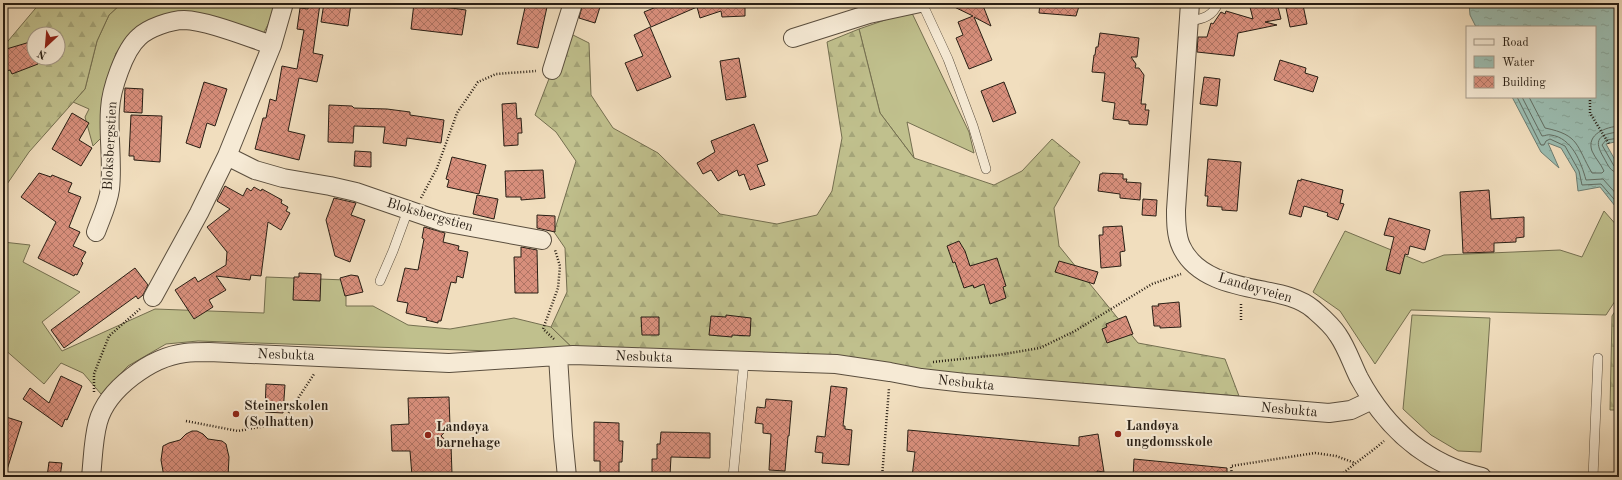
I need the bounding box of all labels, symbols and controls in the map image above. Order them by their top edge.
north arrow [26,26,66,66]
legend [1466,26,1596,98]
text: Road [1502,37,1529,49]
text: N [36,47,48,60]
text: Water [1502,57,1535,69]
text: Building [1502,77,1546,89]
street label: Bloksbergstien [101,101,119,191]
street label: Bloksbergstien [385,196,475,234]
street label: Landøyveien [1216,271,1294,305]
street label: Nesbukta [257,347,315,363]
street label: Nesbukta [615,349,673,365]
street label: Nesbukta [937,373,995,393]
place label: Steinerskolen (Solhatten) [244,399,329,429]
street label: Nesbukta [1260,401,1318,419]
marker: Steinerskolen (Solhatten) [231,409,241,419]
place label: Landøya ungdomsskole [1126,419,1213,449]
place label: Landøya barnehage [436,420,500,450]
marker: Landøya ungdomsskole [1113,429,1123,439]
marker: Landøya barnehage [423,430,433,440]

